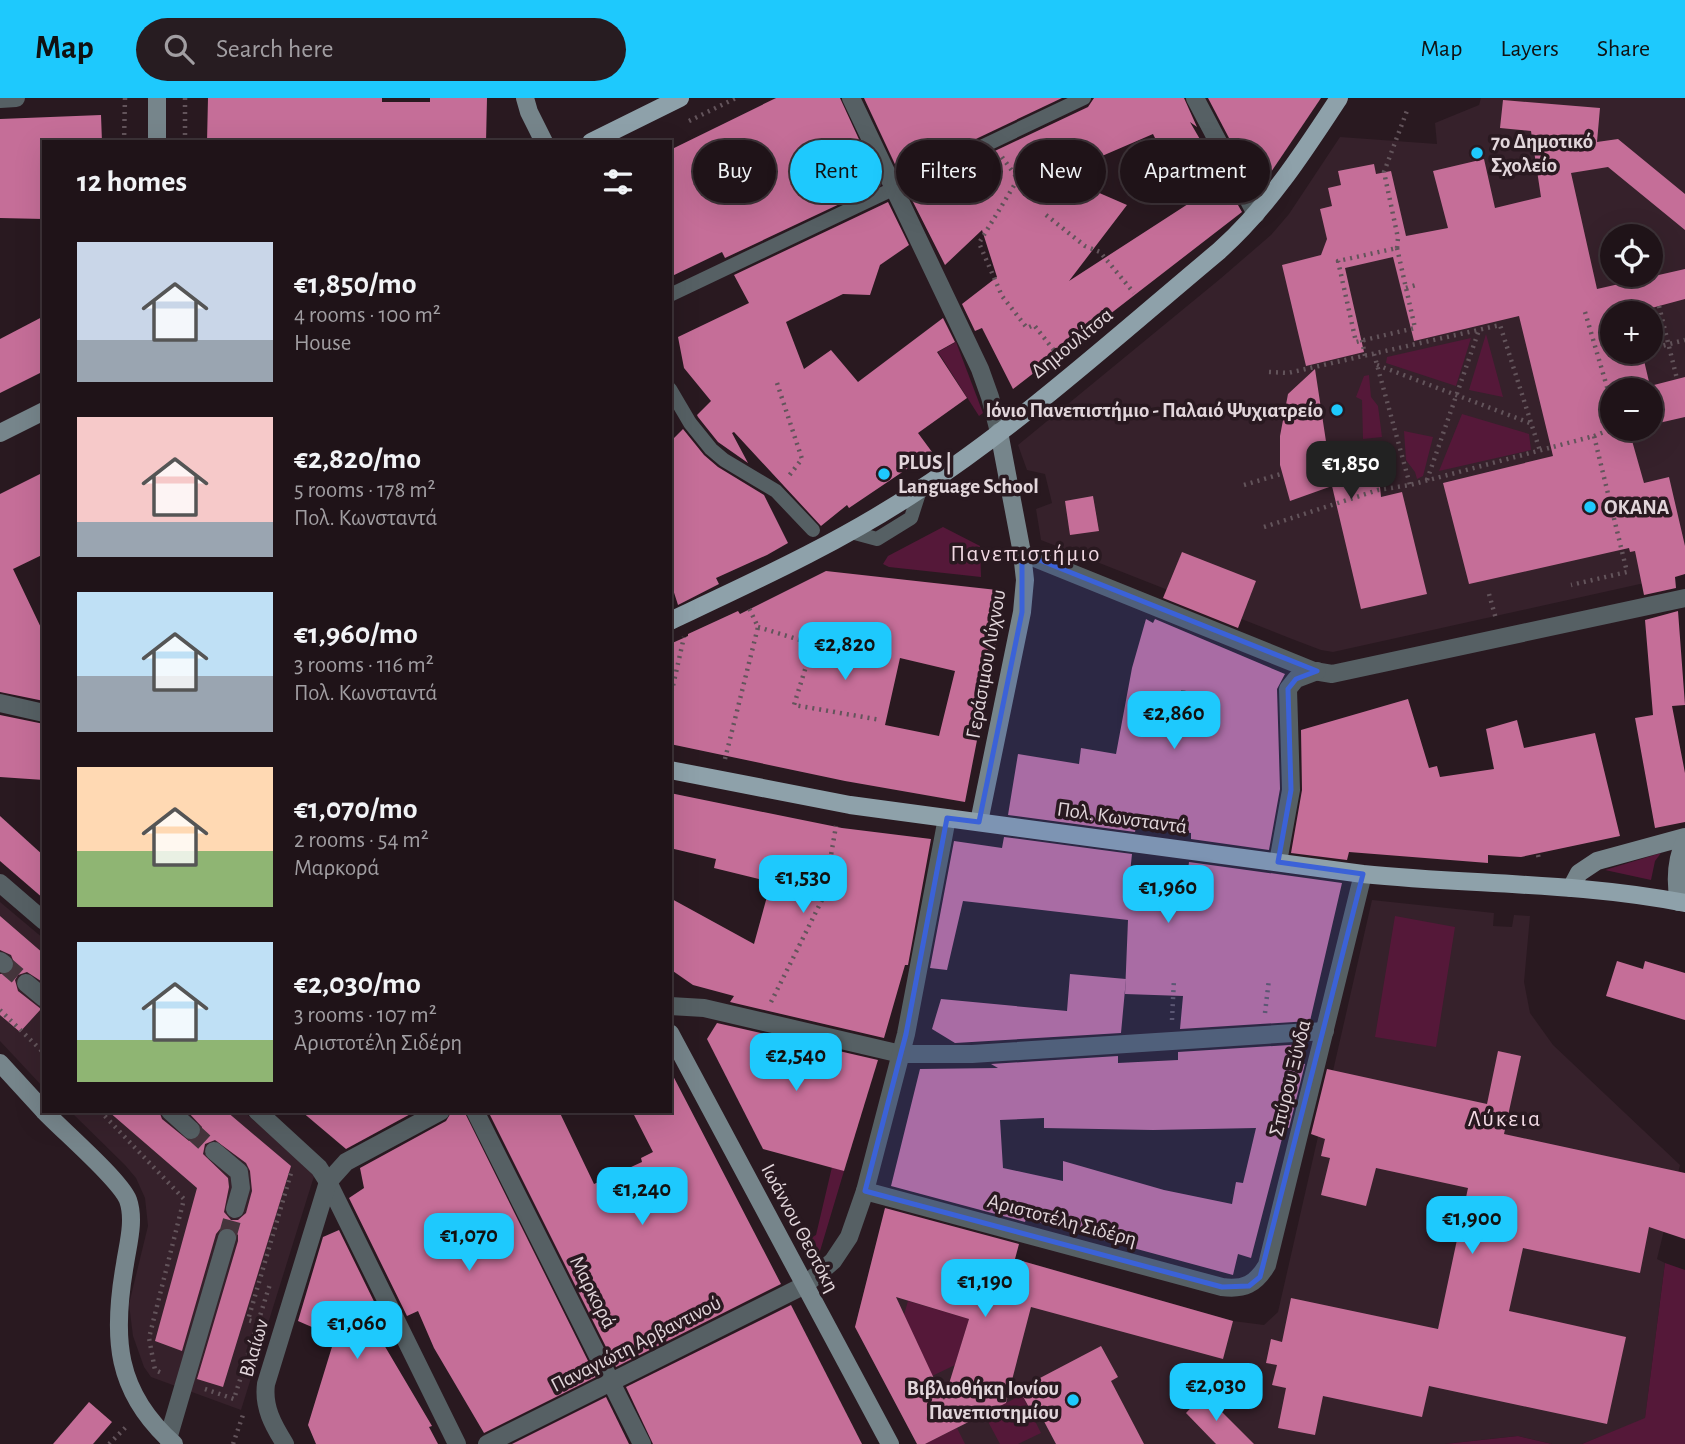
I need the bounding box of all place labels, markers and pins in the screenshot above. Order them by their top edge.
place label: 7ο Δημοτικό Σχολείο [1491,131,1593,176]
marker: 7ο Δημοτικό Σχολείο [1469,145,1485,161]
place label: Ιόνιο Πανεπιστήμιο - Παλαιό Ψυχιατρείο [985,400,1323,421]
marker: Ιόνιο Πανεπιστήμιο - Παλαιό Ψυχιατρείο [1329,402,1345,418]
pin: €1,850 [1294,442,1408,501]
place label: PLUS | Language School [898,452,1039,497]
marker: PLUS | Language School [876,466,892,482]
place label: ΟΚΑΝΑ [1604,497,1670,518]
marker: ΟΚΑΝΑ [1582,499,1598,515]
pin: €2,820 [788,622,902,682]
pin: €2,860 [1117,692,1231,751]
pin: €1,530 [746,856,860,915]
pin: €1,960 [1111,866,1225,925]
pin: €2,540 [739,1034,853,1093]
pin: €1,240 [585,1168,699,1227]
pin: €1,900 [1415,1196,1529,1256]
pin: €1,070 [412,1214,526,1273]
pin: €1,190 [928,1260,1042,1319]
pin: €1,060 [300,1302,414,1361]
pin: €2,030 [1159,1364,1273,1423]
place label: Βιβλιοθήκη Ιονίου Πανεπιστημίου [907,1378,1059,1423]
marker: Βιβλιοθήκη Ιονίου Πανεπιστημίου [1065,1392,1081,1408]

